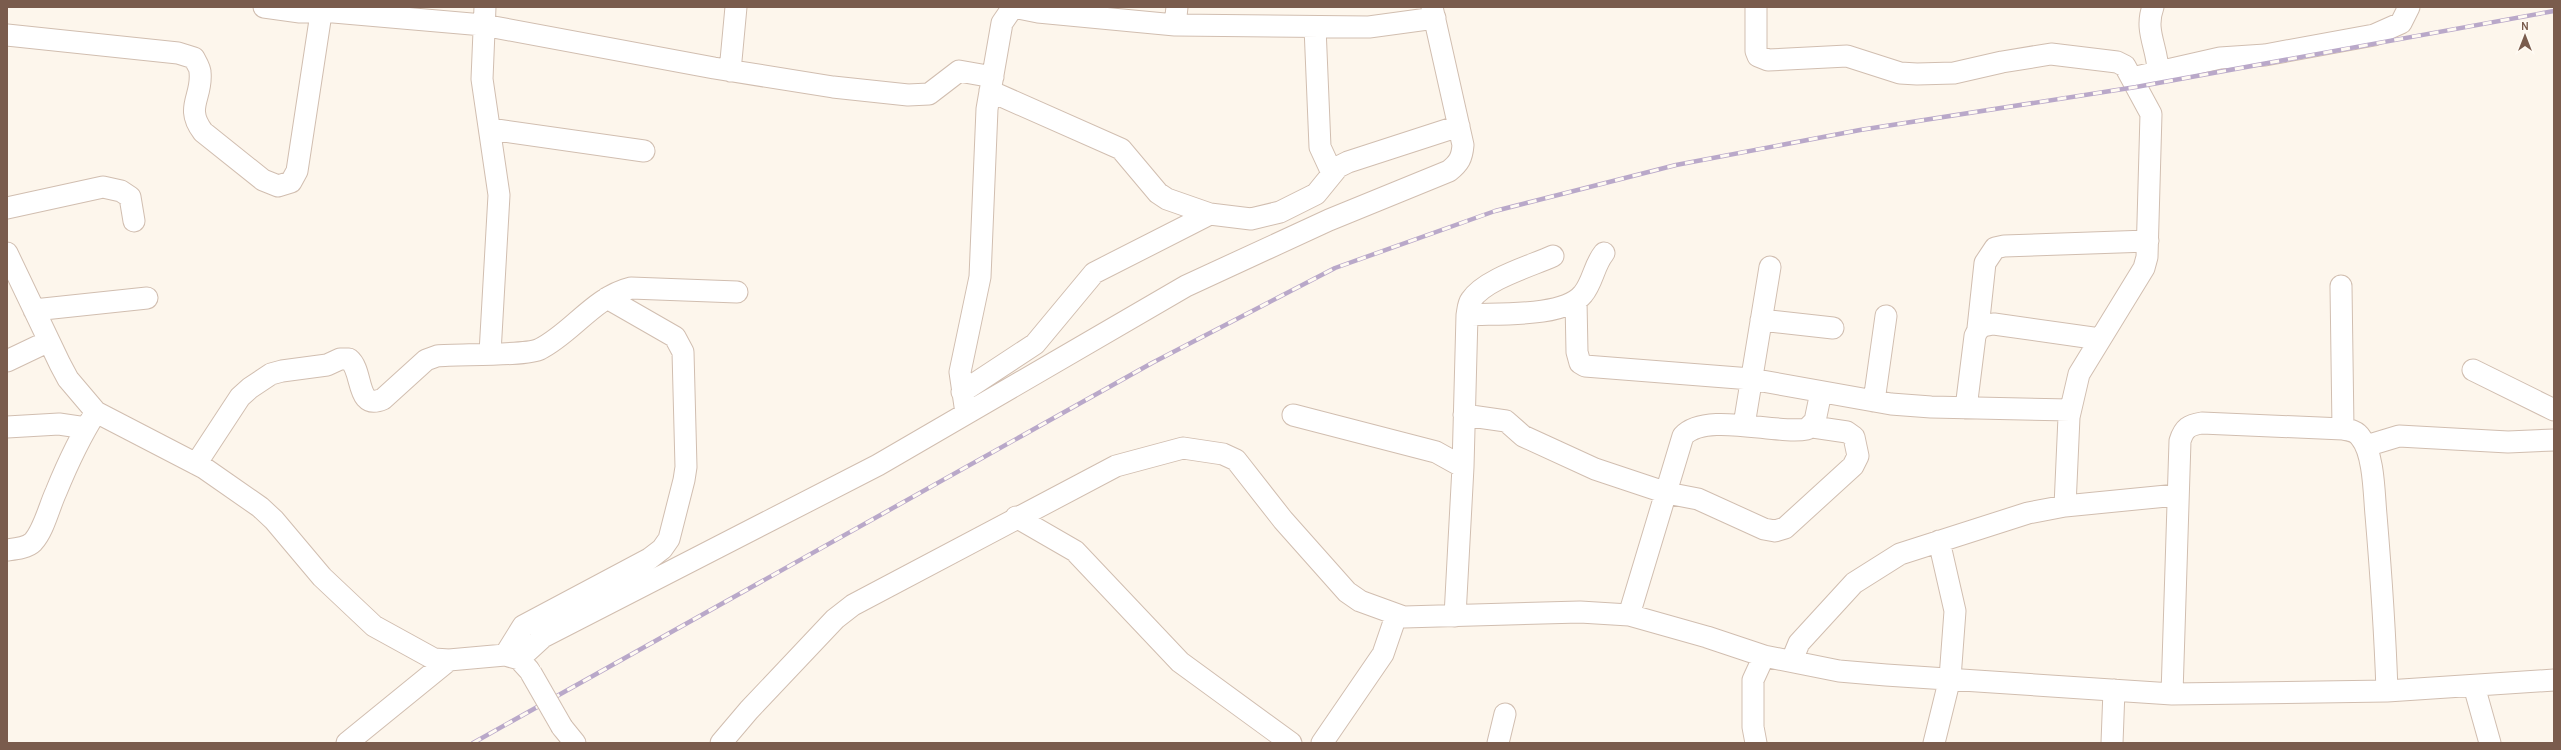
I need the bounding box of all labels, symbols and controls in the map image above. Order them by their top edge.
north arrow [2505,16,2545,56]
text: N [2521,20,2529,33]

